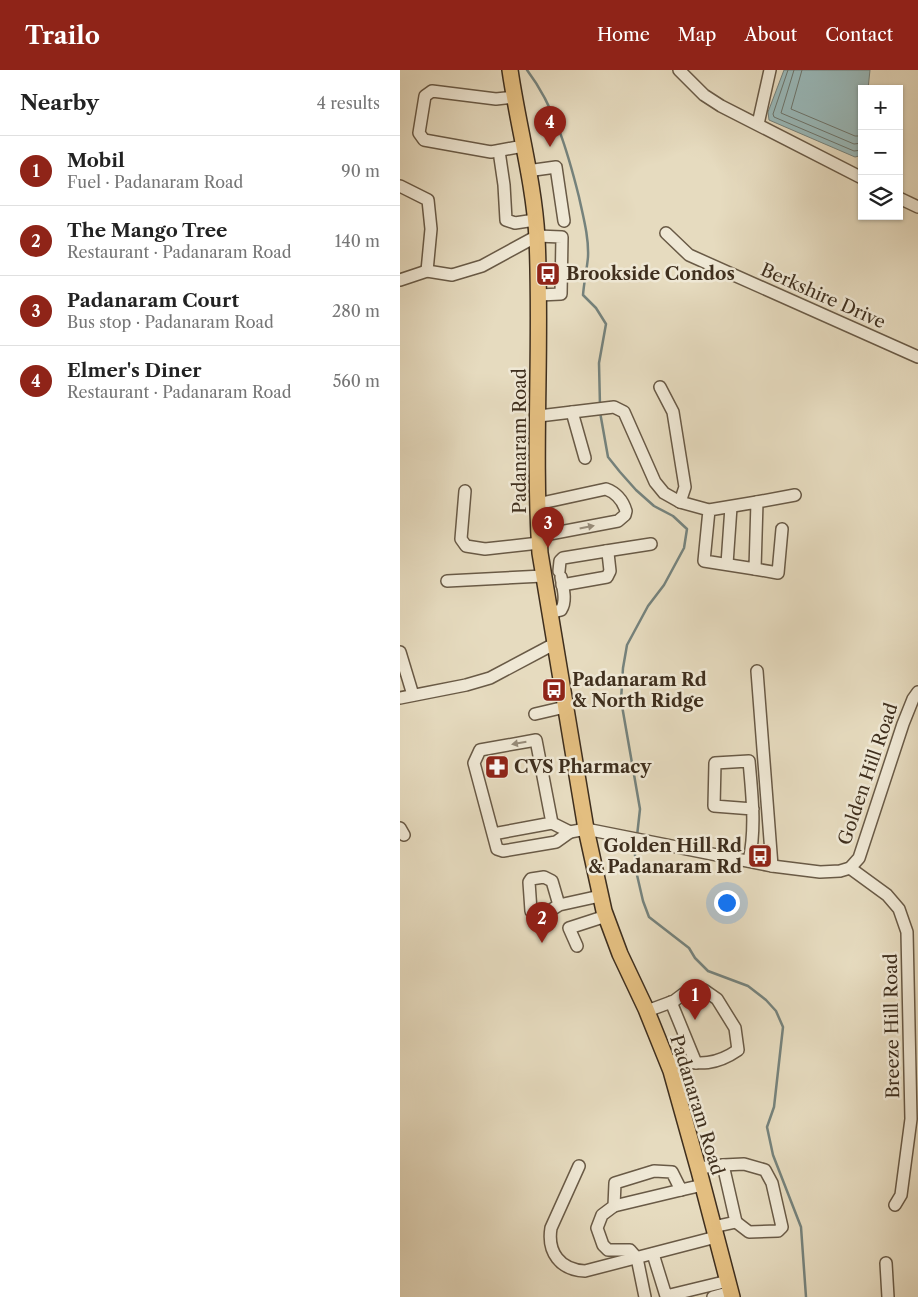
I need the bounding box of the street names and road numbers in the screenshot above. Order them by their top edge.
street label: Berkshire Drive [757,259,889,333]
street label: Padanaram Road [509,368,531,514]
street label: Golden Hill Road [833,700,903,848]
street label: Breeze Hill Road [880,953,904,1099]
street label: Padanaram Road [665,1032,729,1178]

